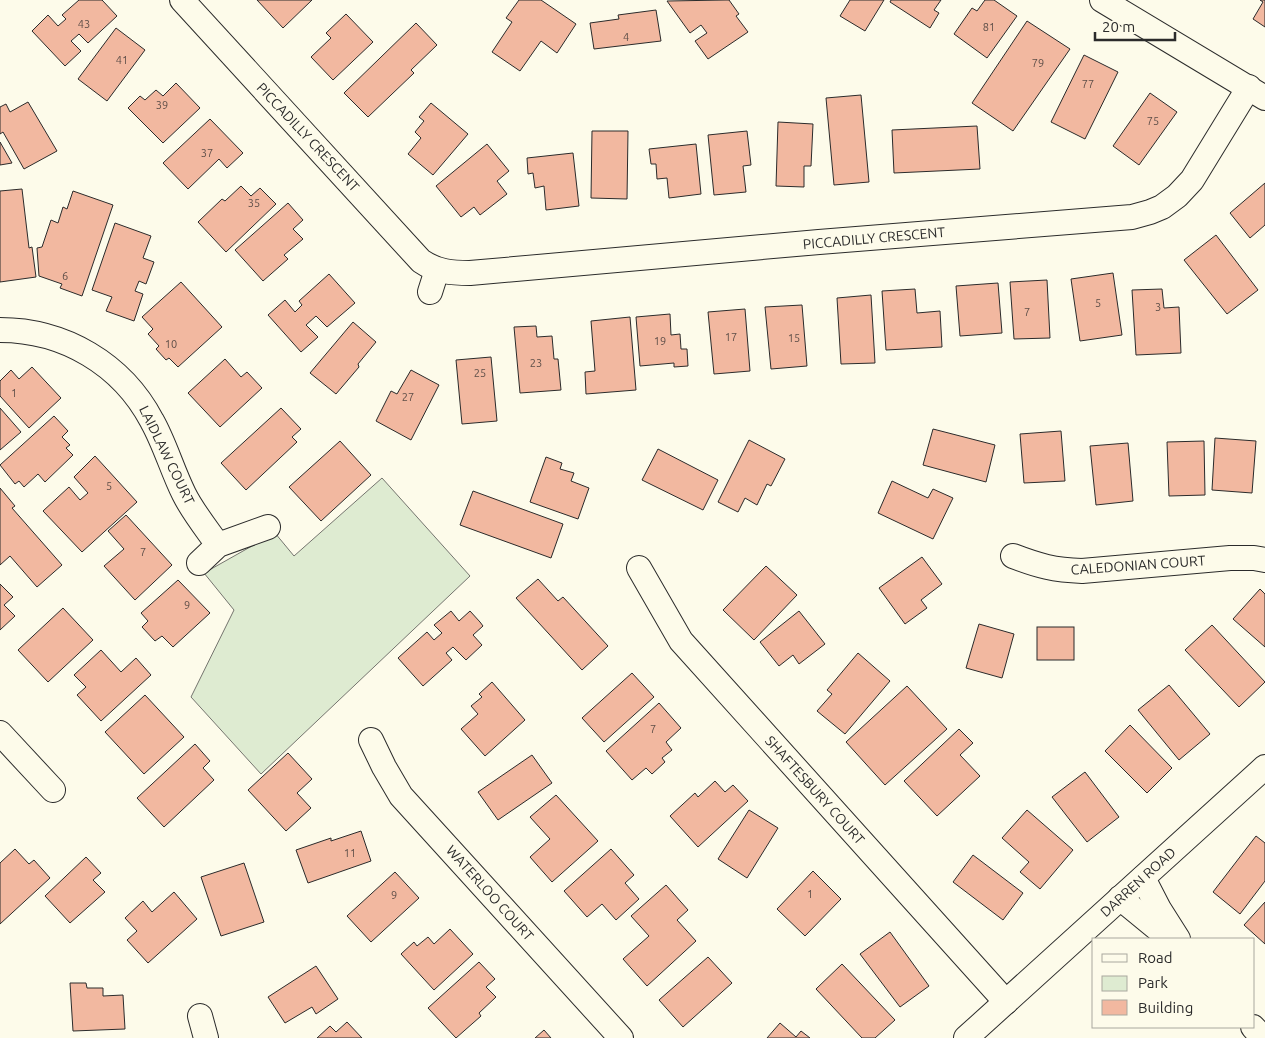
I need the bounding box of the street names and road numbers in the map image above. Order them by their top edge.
street label: PICCADILLY CRESCENT [253,79,363,195]
street label: PICCADILLY CRESCENT [802,224,946,252]
street label: LAIDLAW COURT [136,403,198,507]
street label: CALEDONIAN COURT [1070,552,1206,578]
street label: SHAFTESBURY COURT [762,732,868,848]
street label: WATERLOO COURT [443,842,537,944]
street label: DARREN ROAD [1097,844,1179,920]

